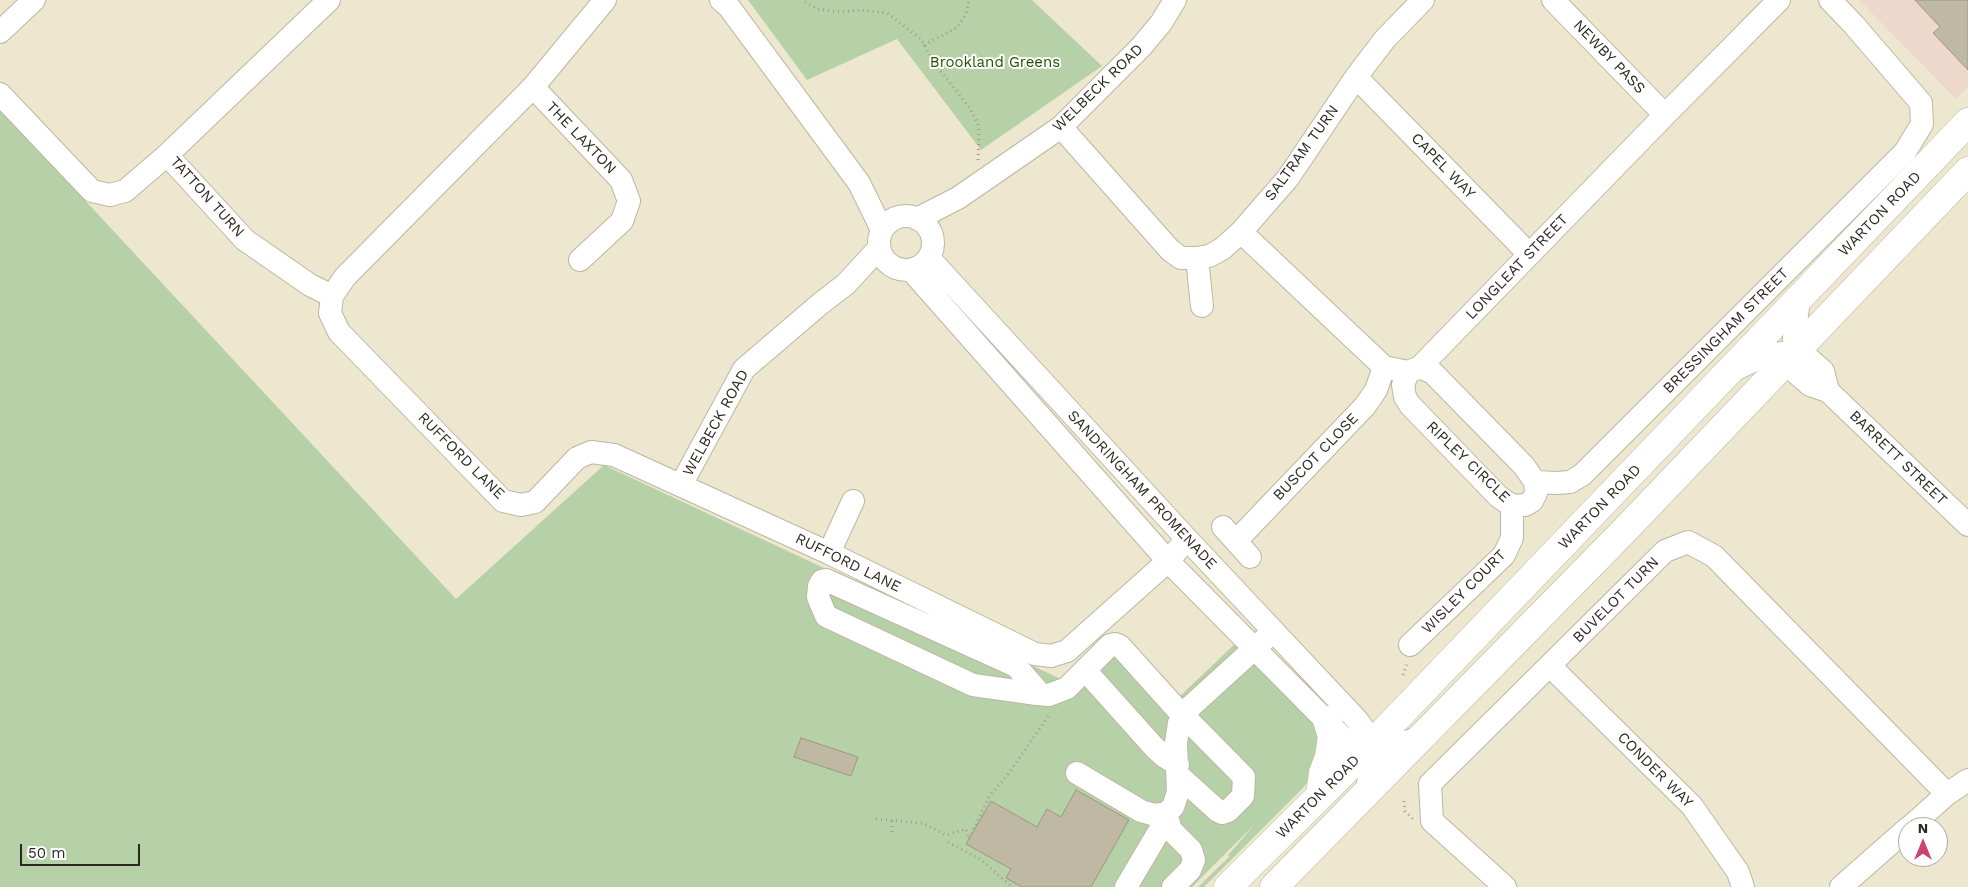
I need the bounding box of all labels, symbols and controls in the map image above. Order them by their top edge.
street label: NEWBY PASS [1569,16,1649,98]
street label: WELBECK ROAD [1049,40,1147,136]
park label: Brookland Greens [930,54,1060,72]
street label: THE LAXTON [542,98,620,178]
street label: SALTRAM TURN [1261,102,1343,204]
street label: CAPEL WAY [1407,129,1479,203]
street label: TATTON TURN [166,153,248,241]
street label: WARTON ROAD [1835,168,1925,260]
street label: LONGLEAT STREET [1462,211,1572,323]
street label: BRESSINGHAM STREET [1659,264,1793,398]
street label: WELBECK ROAD [679,367,753,479]
street label: SANDRINGHAM PROMENADE [1064,407,1220,573]
street label: BARRETT STREET [1845,407,1951,509]
street label: RUFFORD LANE [414,409,508,503]
street label: BUSCOT CLOSE [1270,409,1362,505]
street label: RIPLEY CIRCLE [1422,418,1514,506]
street label: WARTON ROAD [1555,461,1645,553]
street label: RUFFORD LANE [792,530,904,596]
street label: WISLEY COURT [1418,546,1510,638]
street label: BUVELOT TURN [1569,553,1663,647]
street label: CONDER WAY [1614,729,1696,811]
street label: WARTON ROAD [1272,751,1364,843]
north arrow [1898,817,1948,867]
text: N [1918,820,1928,836]
scale bar [22,834,142,866]
text: 50 m [28,844,65,862]

